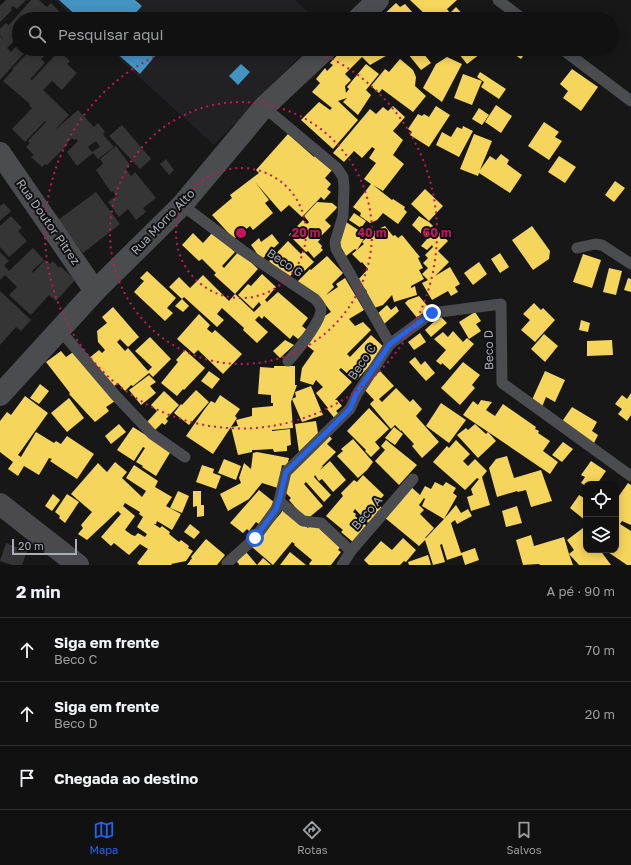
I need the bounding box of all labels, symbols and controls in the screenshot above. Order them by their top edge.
search box [12,12,619,56]
icon: search [26,23,48,45]
text: Pesquisar aqui [58,25,163,43]
street label: Rua Doutor Pitrez [13,176,84,267]
street label: Rua Morro Alto [128,186,198,258]
text: 20 m [292,225,320,240]
text: 40 m [358,225,386,240]
text: 60 m [423,225,451,240]
centre of rings [234,226,248,240]
street label: Beco G [264,245,306,280]
route end [423,304,441,322]
street label: Beco D [481,330,496,370]
street label: Beco C [344,341,379,382]
map controls [583,481,619,553]
button: locate [583,481,619,517]
street label: Beco A [348,493,385,533]
button: layers [583,517,619,553]
route start [246,529,264,547]
scale bar [12,537,77,556]
text: 20 m [18,539,44,552]
text: 2 min [16,581,60,602]
text: A pé · 90 m [546,583,615,599]
text: Siga em frente [54,633,159,651]
icon: ahead [16,639,38,661]
text: 70 m [585,642,615,658]
text: Beco C [54,651,97,667]
text: Siga em frente [54,697,159,715]
icon: ahead [16,703,38,725]
text: 20 m [585,706,615,722]
text: Beco D [54,715,98,731]
icon: arrive [16,767,38,789]
text: Chegada ao destino [54,769,198,787]
tab: Mapa [89,819,118,856]
tab: Rotas [297,819,328,856]
tab: Salvos [507,819,541,856]

